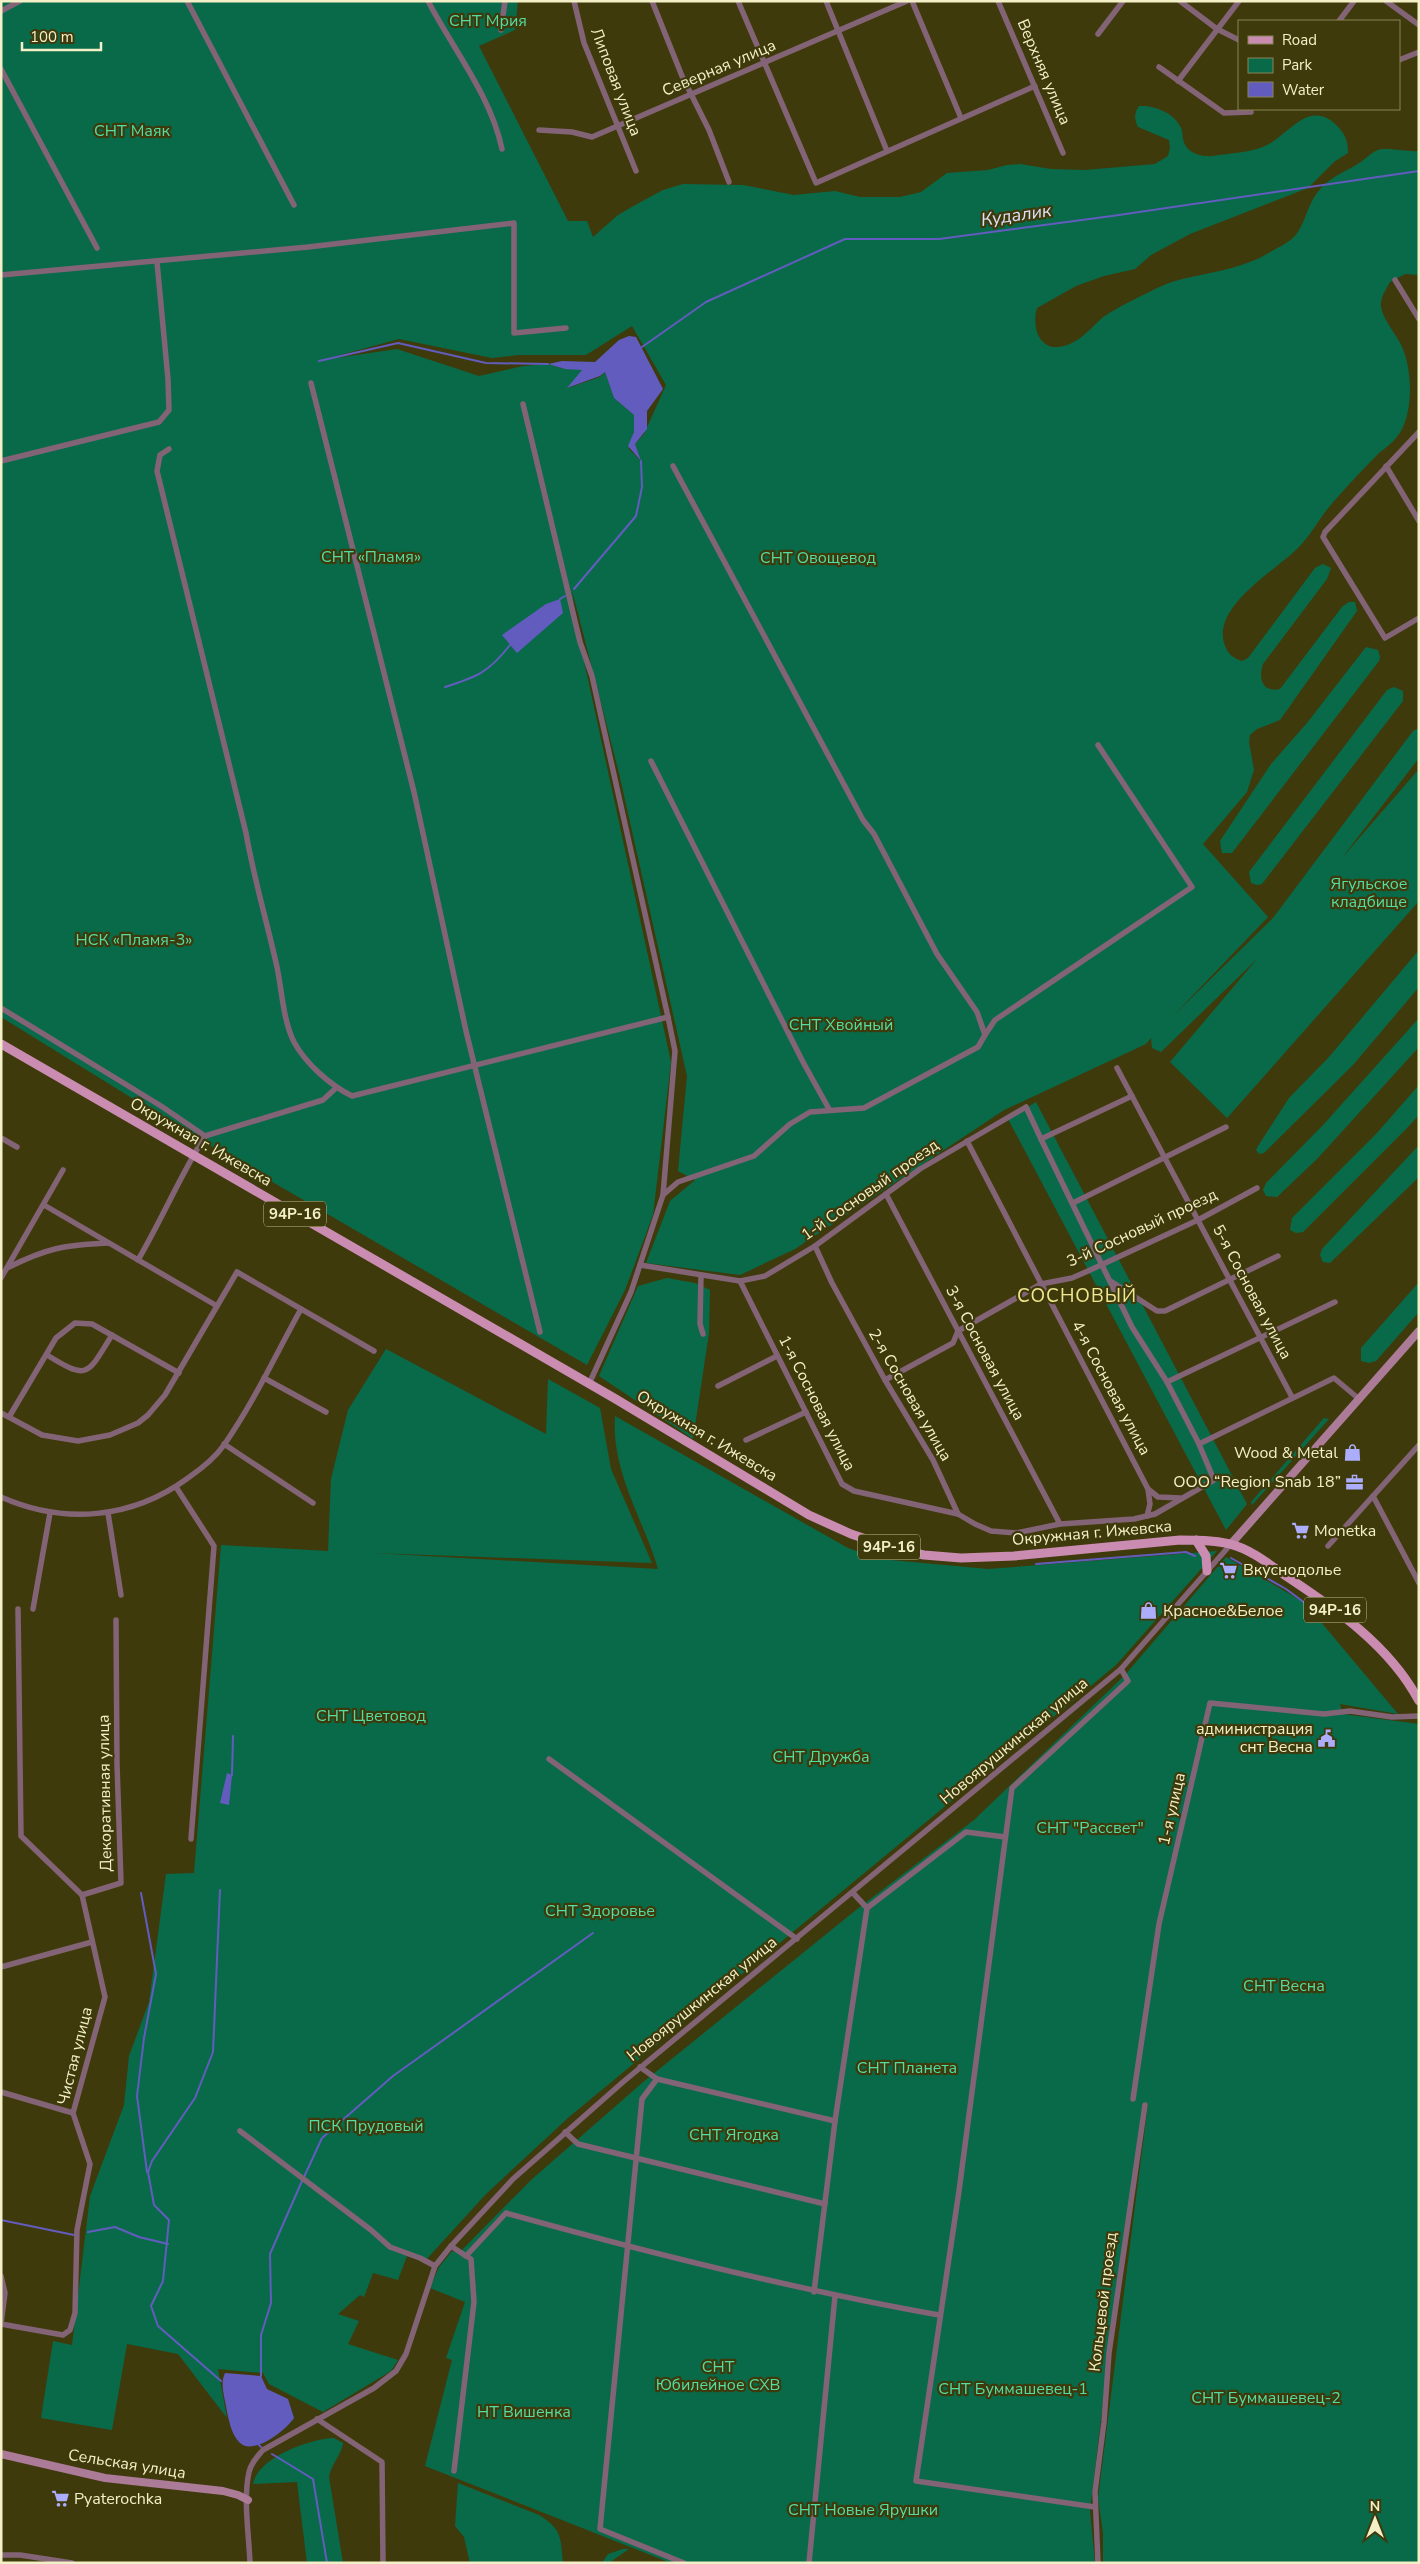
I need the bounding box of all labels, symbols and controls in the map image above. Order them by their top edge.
park label: СНТ Мрия [449,10,527,32]
street label: Верхняя улица [1012,16,1076,128]
scale bar [22,20,101,52]
legend [1238,20,1400,110]
street label: Липовая улица [585,25,647,139]
text: 100 m [30,27,74,47]
text: Road [1282,30,1317,50]
street label: Северная улица [659,34,779,102]
text: Park [1282,55,1312,75]
text: Water [1282,80,1325,100]
park label: СНТ Маяк [94,120,171,142]
water label: Кудалик [979,198,1053,232]
park label: СНТ «Пламя» [321,546,421,568]
park label: СНТ Овощевод [760,547,876,569]
park label: Ягульское кладбище [1330,873,1408,913]
park label: НСК «Пламя-3» [76,929,192,951]
park label: СНТ Хвойный [789,1014,893,1036]
street label: Окружная г. Ижевска [126,1092,276,1192]
street label: 1-й Сосновый проезд [797,1134,944,1246]
street label: 3-й Сосновый проезд [1063,1183,1221,1273]
road number: 94Р-16 [264,1202,326,1226]
street label: 5-я Сосновая улица [1207,1221,1297,1363]
street label: 3-я Сосновая улица [940,1282,1030,1424]
district label: СОСНОВЫЙ [1017,1283,1137,1309]
street label: 4-я Сосновая улица [1066,1317,1156,1459]
street label: 2-я Сосновая улица [863,1325,957,1465]
street label: 1-я Сосновая улица [773,1331,861,1475]
street label: Окружная г. Ижевска [633,1385,781,1487]
place label: Wood & Metal [1234,1442,1338,1464]
shop icon: Wood & Metal [1342,1443,1362,1463]
place label: OOO “Region Snab 18” [1173,1471,1341,1493]
office icon: OOO “Region Snab 18” [1345,1472,1365,1492]
street label: Окружная г. Ижевска [1011,1515,1173,1551]
place label: Monetka [1314,1520,1376,1542]
supermarket icon: Monetka [1290,1521,1310,1541]
road number: 94Р-16 [858,1534,920,1560]
place label: Вкуснодолье [1243,1559,1341,1581]
supermarket icon: Вкуснодолье [1219,1560,1239,1580]
road number: 94Р-16 [1304,1598,1366,1622]
place label: Красное&Белое [1163,1600,1283,1622]
shop icon: Красное&Белое [1139,1601,1159,1621]
street label: Новоярушкинская улица [935,1672,1093,1810]
park label: СНТ Цветовод [316,1705,427,1727]
street label: Декоративная улица [93,1714,117,1872]
place label: администрация снт Весна [1196,1718,1313,1758]
public building icon: администрация снт Весна [1317,1728,1337,1748]
park label: СНТ Дружба [772,1746,870,1768]
street label: 1-я улица [1153,1771,1191,1847]
park label: СНТ "Рассвет" [1036,1817,1144,1839]
park label: СНТ Здоровье [545,1900,655,1922]
street label: Новоярушкинская улица [622,1932,782,2066]
park label: СНТ Весна [1243,1975,1325,1997]
street label: Чистая улица [52,2004,98,2108]
park label: СНТ Планета [857,2057,957,2079]
park label: ПСК Прудовый [308,2115,424,2137]
park label: СНТ Ягодка [689,2124,779,2146]
street label: Кольцевой проезд [1084,2230,1123,2373]
park label: СНТ Юбилейное СХВ [656,2356,780,2396]
park label: СНТ Буммашевец-1 [938,2378,1088,2400]
park label: СНТ Буммашевец-2 [1191,2387,1341,2409]
park label: НТ Вишенка [477,2401,571,2423]
street label: Сельская улица [66,2444,188,2484]
place label: Pyaterochka [74,2488,162,2510]
supermarket icon: Pyaterochka [50,2489,70,2509]
north arrow [1350,2494,1400,2544]
text: N [1370,2497,1380,2516]
park label: СНТ Новые Ярушки [788,2499,938,2521]

